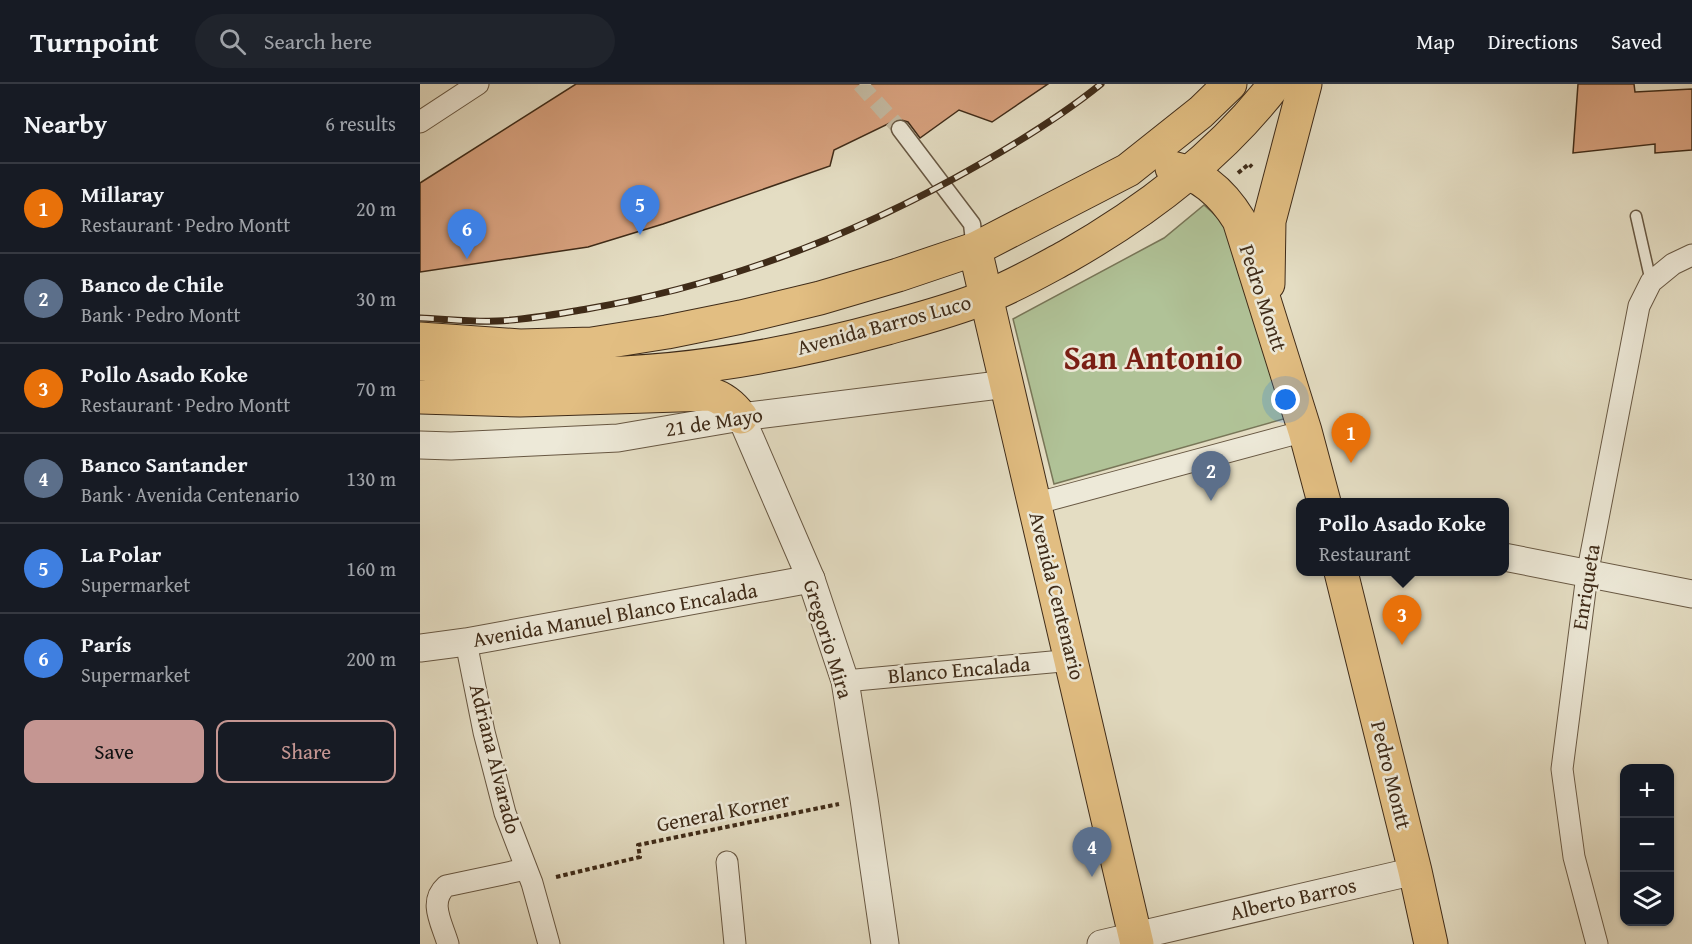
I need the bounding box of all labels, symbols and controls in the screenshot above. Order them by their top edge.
search box [195,14,615,68]
text: Turnpoint [30,21,159,62]
icon: search [216,25,249,58]
text: Search here [264,25,372,57]
text: Map [1416,26,1455,57]
text: Directions [1488,26,1578,57]
text: Saved [1611,26,1662,57]
text: Nearby [24,104,107,143]
text: 6 results [325,109,396,138]
text: Millaray [81,178,164,210]
pin: 5 [620,186,660,235]
text: 1 [38,194,49,223]
text: 20 m [356,194,396,223]
text: Restaurant · Pedro Montt [81,210,290,239]
pin: 6 [448,210,486,259]
street label: Pedro Montt [1232,240,1295,356]
text: Banco de Chile [81,268,224,300]
text: 2 [38,284,49,313]
text: 30 m [356,284,396,313]
street label: Avenida Barros Luco [793,286,974,363]
text: Bank · Pedro Montt [81,300,241,329]
district label: San Antonio [1064,333,1242,381]
text: Pollo Asado Koke [81,358,248,390]
text: 3 [38,374,49,403]
text: 70 m [356,374,396,403]
your location [1271,385,1300,414]
text: Restaurant · Pedro Montt [81,390,290,419]
street label: 21 de Mayo [663,398,765,445]
pin: 1 [1332,414,1370,463]
text: Banco Santander [81,448,248,480]
pin: 2 [1192,452,1230,501]
text: 4 [38,464,49,493]
text: 130 m [346,464,396,493]
text: Bank · Avenida Centenario [81,480,299,509]
popup [1296,498,1509,576]
text: Pollo Asado Koke [1319,507,1486,539]
street label: Avenida Centenario [1022,509,1093,683]
text: La Polar [81,538,161,570]
text: Restaurant [1319,539,1411,568]
street label: Enriqueta [1563,542,1608,632]
text: 5 [38,554,49,583]
text: 160 m [346,554,396,583]
text: Supermarket [81,570,190,599]
street label: Avenida Manuel Blanco Encalada [470,574,760,655]
street label: Gregorio Mira [796,575,861,702]
pin: 3 [1382,596,1422,645]
text: París [81,628,131,660]
text: 6 [38,644,49,673]
text: 200 m [346,644,396,673]
street label: Blanco Encalada [886,648,1031,691]
text: Supermarket [81,660,190,689]
street label: Adriana Alvarado [462,681,529,837]
street label: Pedro Montt [1363,717,1420,833]
button: Save [24,720,204,783]
button: Share [216,720,396,783]
map controls [1620,764,1674,926]
button: + [1620,764,1674,818]
street label: General Korner [654,783,792,840]
button: − [1620,818,1674,872]
pin: 4 [1072,828,1112,877]
street label: Alberto Barros [1227,869,1359,928]
button: layers [1620,872,1674,926]

